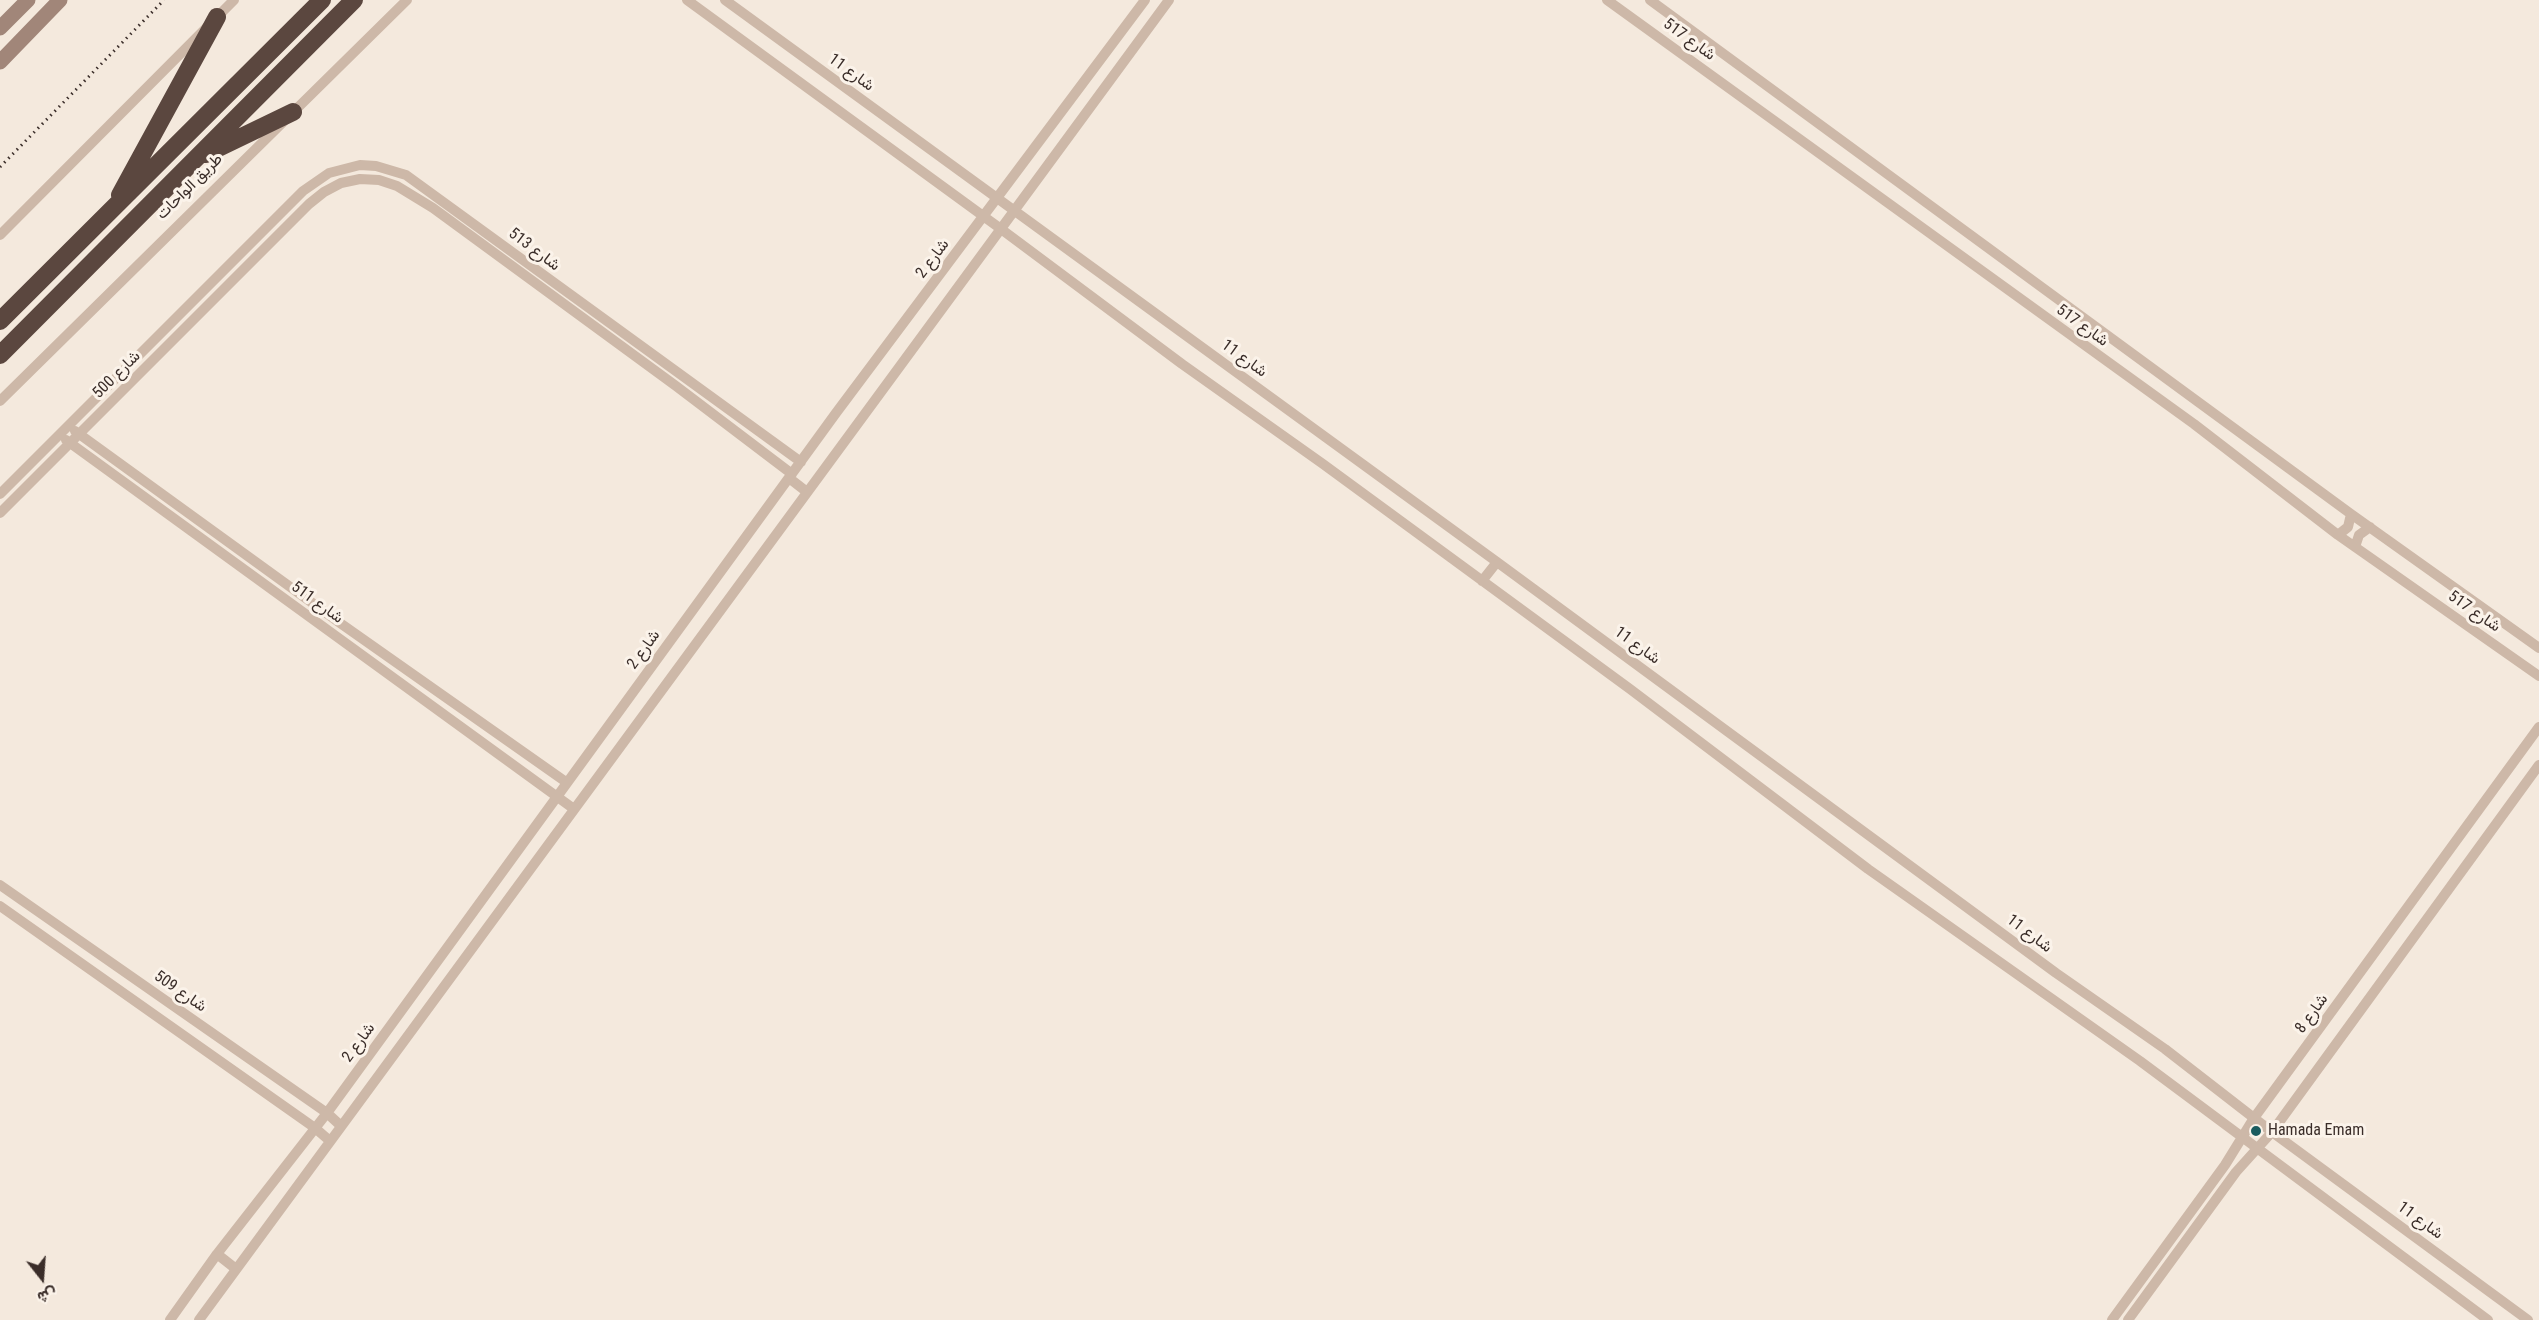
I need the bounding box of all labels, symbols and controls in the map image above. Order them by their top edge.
street label: شارع 517 [1659,15,1719,65]
street label: شارع 11 [824,50,878,96]
street label: طريق الواحات [153,150,227,224]
street label: شارع 513 [504,224,564,276]
street label: شارع 2 [912,236,954,282]
street label: شارع 517 [2052,301,2112,351]
street label: شارع 11 [1217,336,1271,382]
street label: شارع 500 [89,347,145,403]
street label: شارع 511 [287,578,347,628]
street label: شارع 517 [2444,587,2504,637]
street label: شارع 11 [1610,623,1664,669]
street label: شارع 2 [623,627,665,673]
street label: شارع 11 [2003,911,2055,957]
street label: شارع 509 [150,967,210,1017]
street label: شارع 8 [2291,991,2333,1037]
street label: شارع 2 [338,1020,380,1066]
place label: Hamada Emam [2268,1121,2364,1141]
marker: Hamada Emam [2249,1124,2263,1138]
street label: شارع 11 [2393,1198,2447,1244]
north arrow [12,1248,72,1308]
text: ش [35,1284,59,1308]

